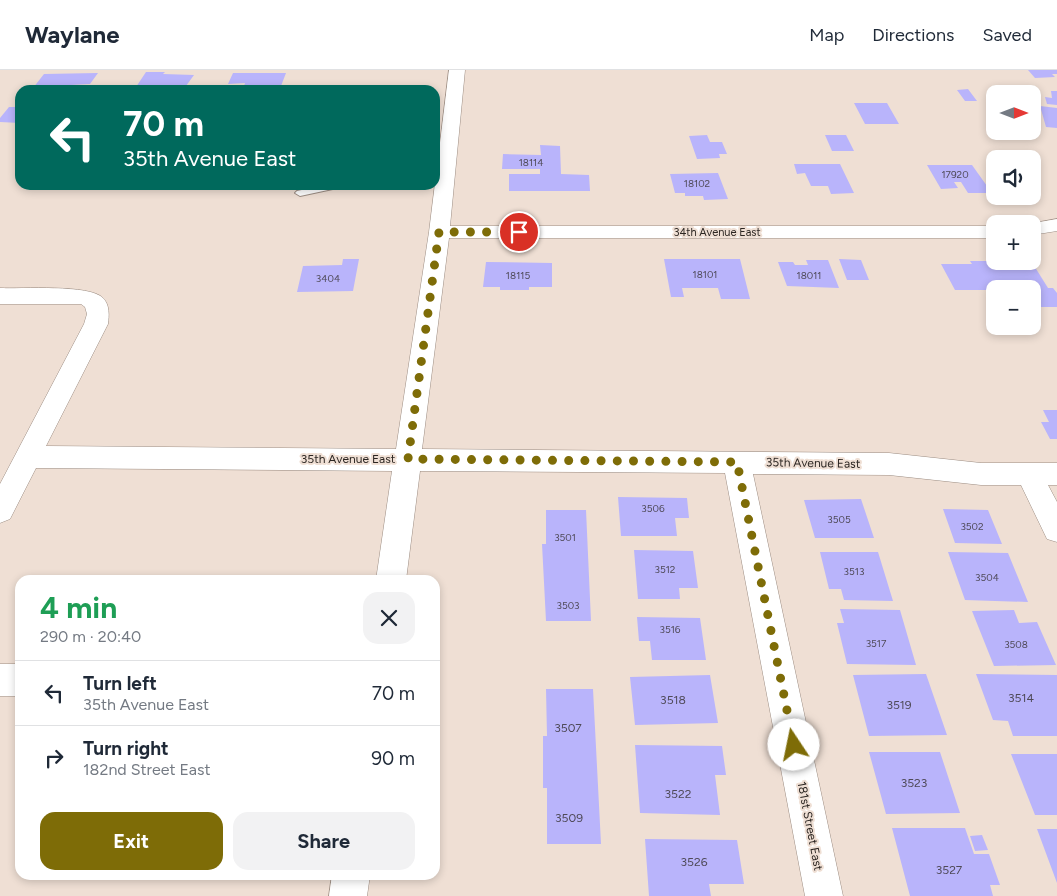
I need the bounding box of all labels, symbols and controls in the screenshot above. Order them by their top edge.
text: Waylane [25,20,120,49]
text: Map [809,24,844,46]
text: Directions [872,24,954,46]
text: Saved [982,24,1032,46]
north arrow [986,85,1041,140]
map controls [986,85,1041,335]
text: 70 m [123,103,204,145]
icon: left [40,105,105,170]
text: 35th Avenue East [123,145,296,172]
button: sound [986,150,1041,205]
house number: 18114 [519,156,543,169]
house number: 17920 [941,168,969,181]
house number: 18102 [684,177,710,190]
pin [498,211,540,253]
button: + [986,215,1041,270]
icon: arrive [505,218,533,246]
street label: 34th Avenue East [673,226,761,239]
house number: 18101 [693,268,717,281]
house number: 18115 [506,269,530,282]
house number: 18011 [797,269,821,282]
house number: 3404 [316,272,340,285]
button: − [986,280,1041,335]
street label: 35th Avenue East [301,452,396,466]
street label: 35th Avenue East [766,455,861,471]
house number: 3506 [641,502,665,515]
house number: 3505 [827,513,851,526]
house number: 3502 [960,520,984,533]
house number: 3501 [554,531,576,544]
house number: 3512 [655,563,675,576]
house number: 3513 [844,565,864,578]
house number: 3504 [975,571,999,584]
text: 4 min [40,589,117,626]
button: close [363,592,415,644]
house number: 3503 [556,599,580,612]
house number: 3516 [660,623,681,636]
text: 290 m · 20:40 [40,627,141,646]
house number: 3517 [866,637,887,650]
house number: 3508 [1004,638,1028,651]
text: Turn left [83,672,157,695]
icon: left [40,679,68,707]
text: 70 m [372,682,415,705]
house number: 3514 [1008,691,1034,705]
house number: 3518 [660,693,686,707]
text: 35th Avenue East [83,695,209,714]
house number: 3519 [886,698,912,712]
position arrow [767,718,819,770]
house number: 3507 [554,721,582,735]
text: Turn right [83,737,169,760]
icon: right [40,744,68,772]
text: 90 m [371,747,415,770]
text: 182nd Street East [83,760,211,779]
house number: 3523 [901,776,927,790]
street label: 181st Street East [795,780,826,872]
house number: 3522 [665,787,691,801]
house number: 3509 [555,811,583,825]
button: Exit [40,812,223,870]
button: Share [233,812,415,870]
house number: 3526 [681,855,708,869]
house number: 3527 [936,863,963,877]

